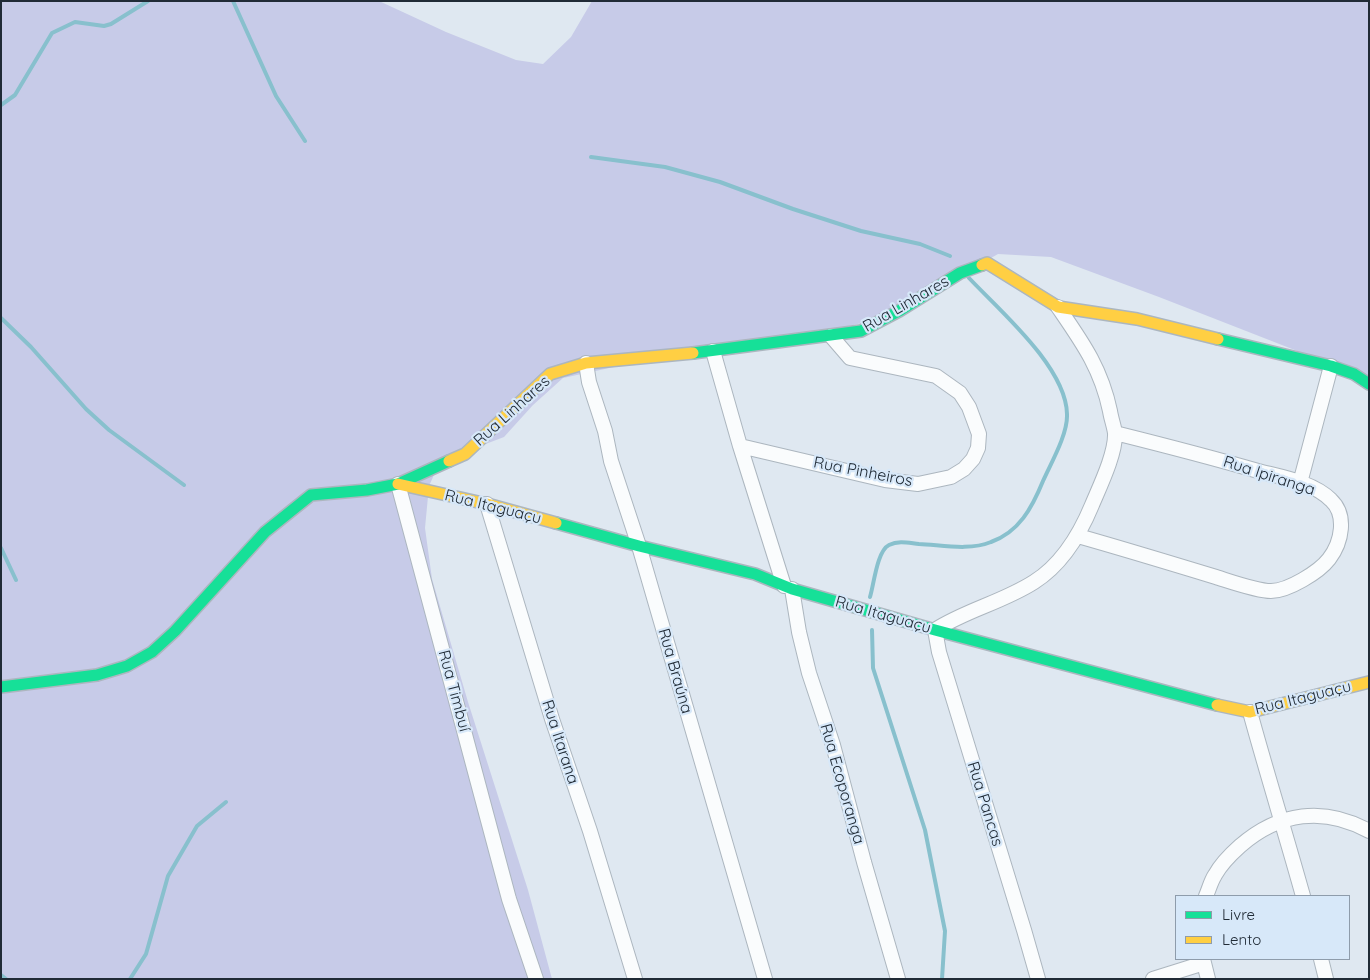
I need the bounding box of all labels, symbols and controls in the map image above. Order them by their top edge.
street label: Rua Linhares [860,272,952,336]
street label: Rua Linhares [470,372,554,450]
street label: Rua Ipiranga [1221,452,1317,500]
street label: Rua Pinheiros [812,453,914,491]
street label: Rua Itaguaçu [443,486,543,528]
street label: Rua Itaguaçu [833,592,933,638]
street label: Rua Braúna [654,626,696,716]
street label: Rua Timbuí [434,648,474,734]
street label: Rua Itaguaçu [1253,677,1353,719]
street label: Rua Itarana [537,697,583,787]
street label: Rua Ecoporanga [816,721,868,847]
street label: Rua Pancas [963,759,1007,849]
legend [1175,895,1350,960]
text: Livre [1222,905,1255,924]
text: Lento [1222,930,1261,949]

